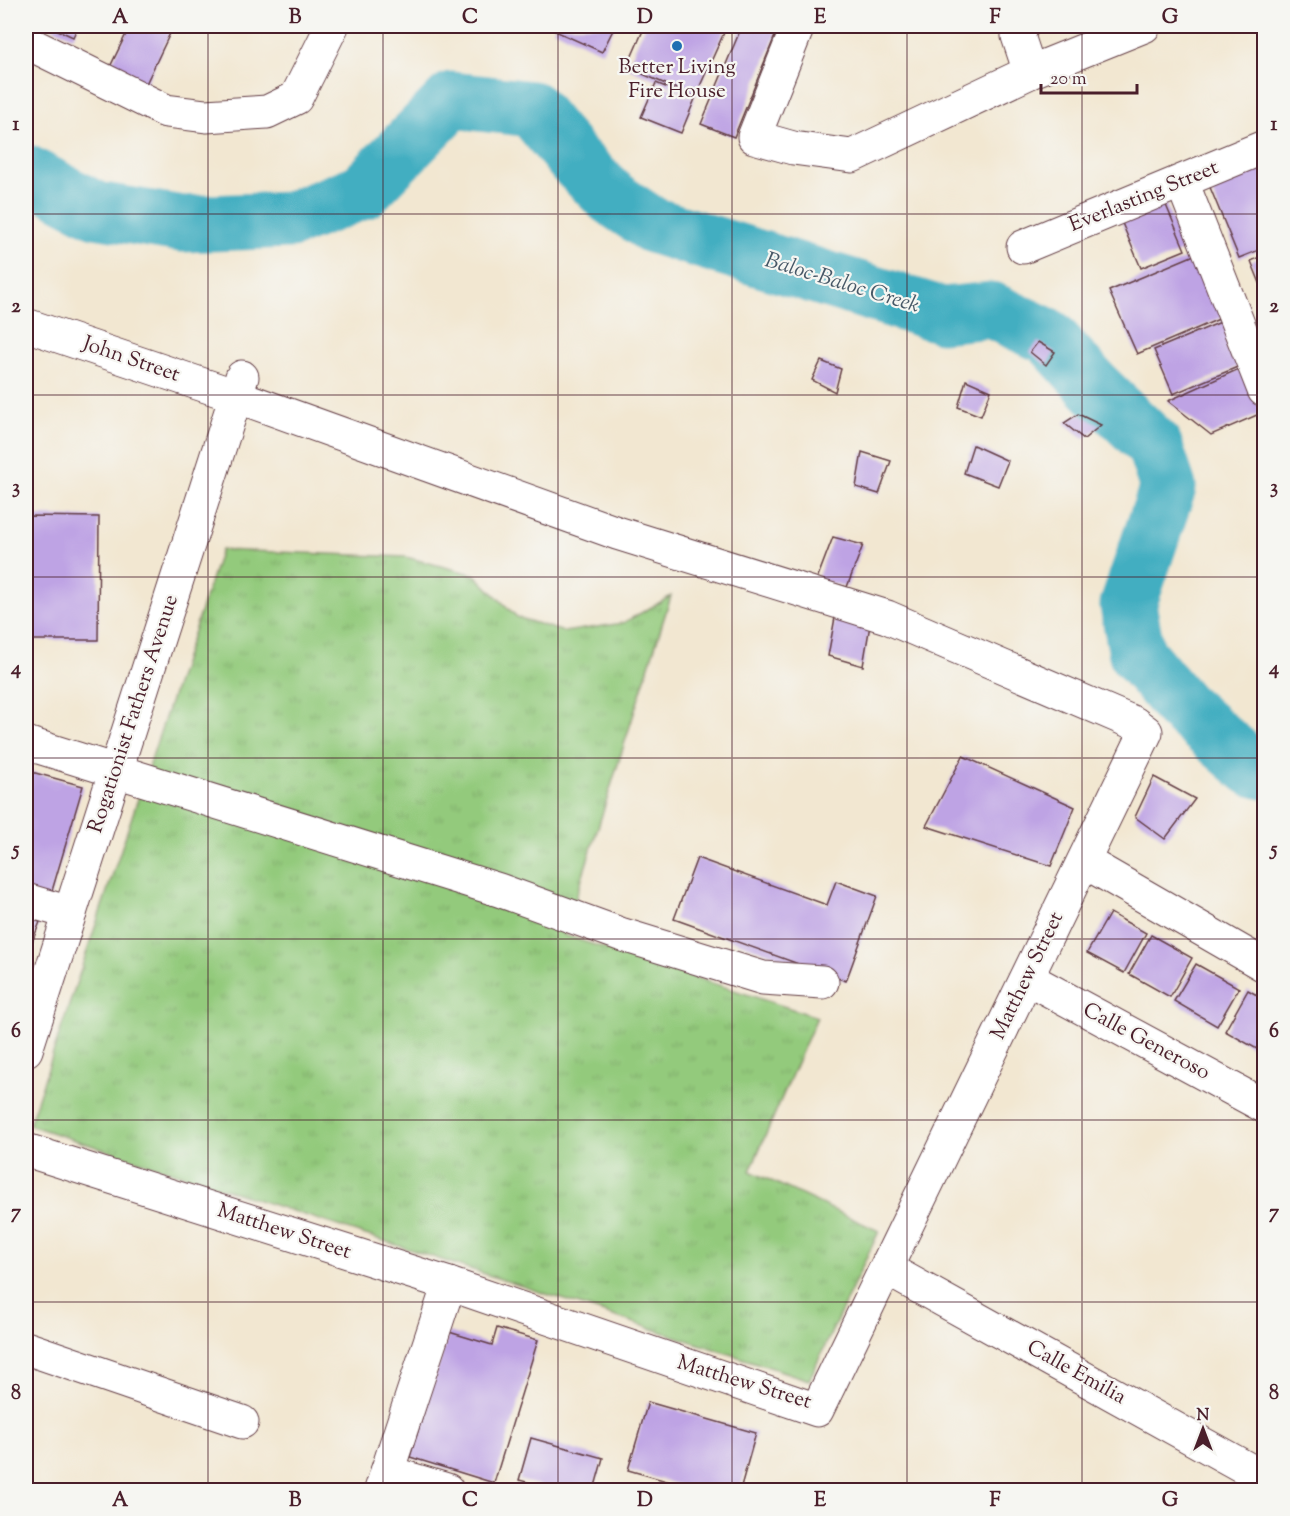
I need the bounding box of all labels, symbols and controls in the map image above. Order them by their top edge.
text: A [112,4,129,33]
text: B [289,4,302,33]
text: C [462,4,478,33]
text: D [637,4,653,33]
text: E [814,4,827,33]
text: F [989,4,1001,33]
text: G [1162,4,1179,33]
marker: Better Living Fire House [670,39,684,53]
place label: Better Living Fire House [618,53,736,107]
scale bar [1041,57,1137,95]
text: 20 m [1050,67,1087,93]
text: 1 [13,111,20,140]
text: 1 [1271,111,1278,140]
street label: Everlasting Street [1065,153,1223,241]
water label: Baloc-Baloc Creek [761,245,923,323]
text: 2 [11,293,21,322]
text: 2 [1269,293,1279,322]
street label: John Street [77,329,184,391]
text: 3 [12,474,20,503]
text: 3 [1270,474,1278,503]
street label: Rogationist Fathers Avenue [81,591,187,837]
text: 4 [10,655,21,684]
text: 4 [1268,655,1279,684]
text: 5 [11,836,20,865]
text: 5 [1269,836,1278,865]
street label: Matthew Street [984,907,1072,1045]
street label: Calle Generoso [1077,996,1215,1088]
text: 6 [11,1018,21,1047]
text: 6 [1269,1018,1279,1047]
street label: Matthew Street [213,1196,355,1268]
text: 7 [11,1199,22,1228]
text: 7 [1269,1199,1280,1228]
street label: Calle Emilia [1021,1333,1131,1413]
street label: Matthew Street [673,1348,815,1418]
text: 8 [11,1380,21,1409]
text: 8 [1269,1380,1279,1409]
north arrow [1173,1399,1233,1459]
text: N [1197,1405,1210,1428]
text: A [112,1487,129,1516]
text: B [289,1487,302,1516]
text: C [462,1487,478,1516]
text: D [637,1487,653,1516]
text: E [814,1487,827,1516]
text: F [989,1487,1001,1516]
text: G [1162,1487,1179,1516]

